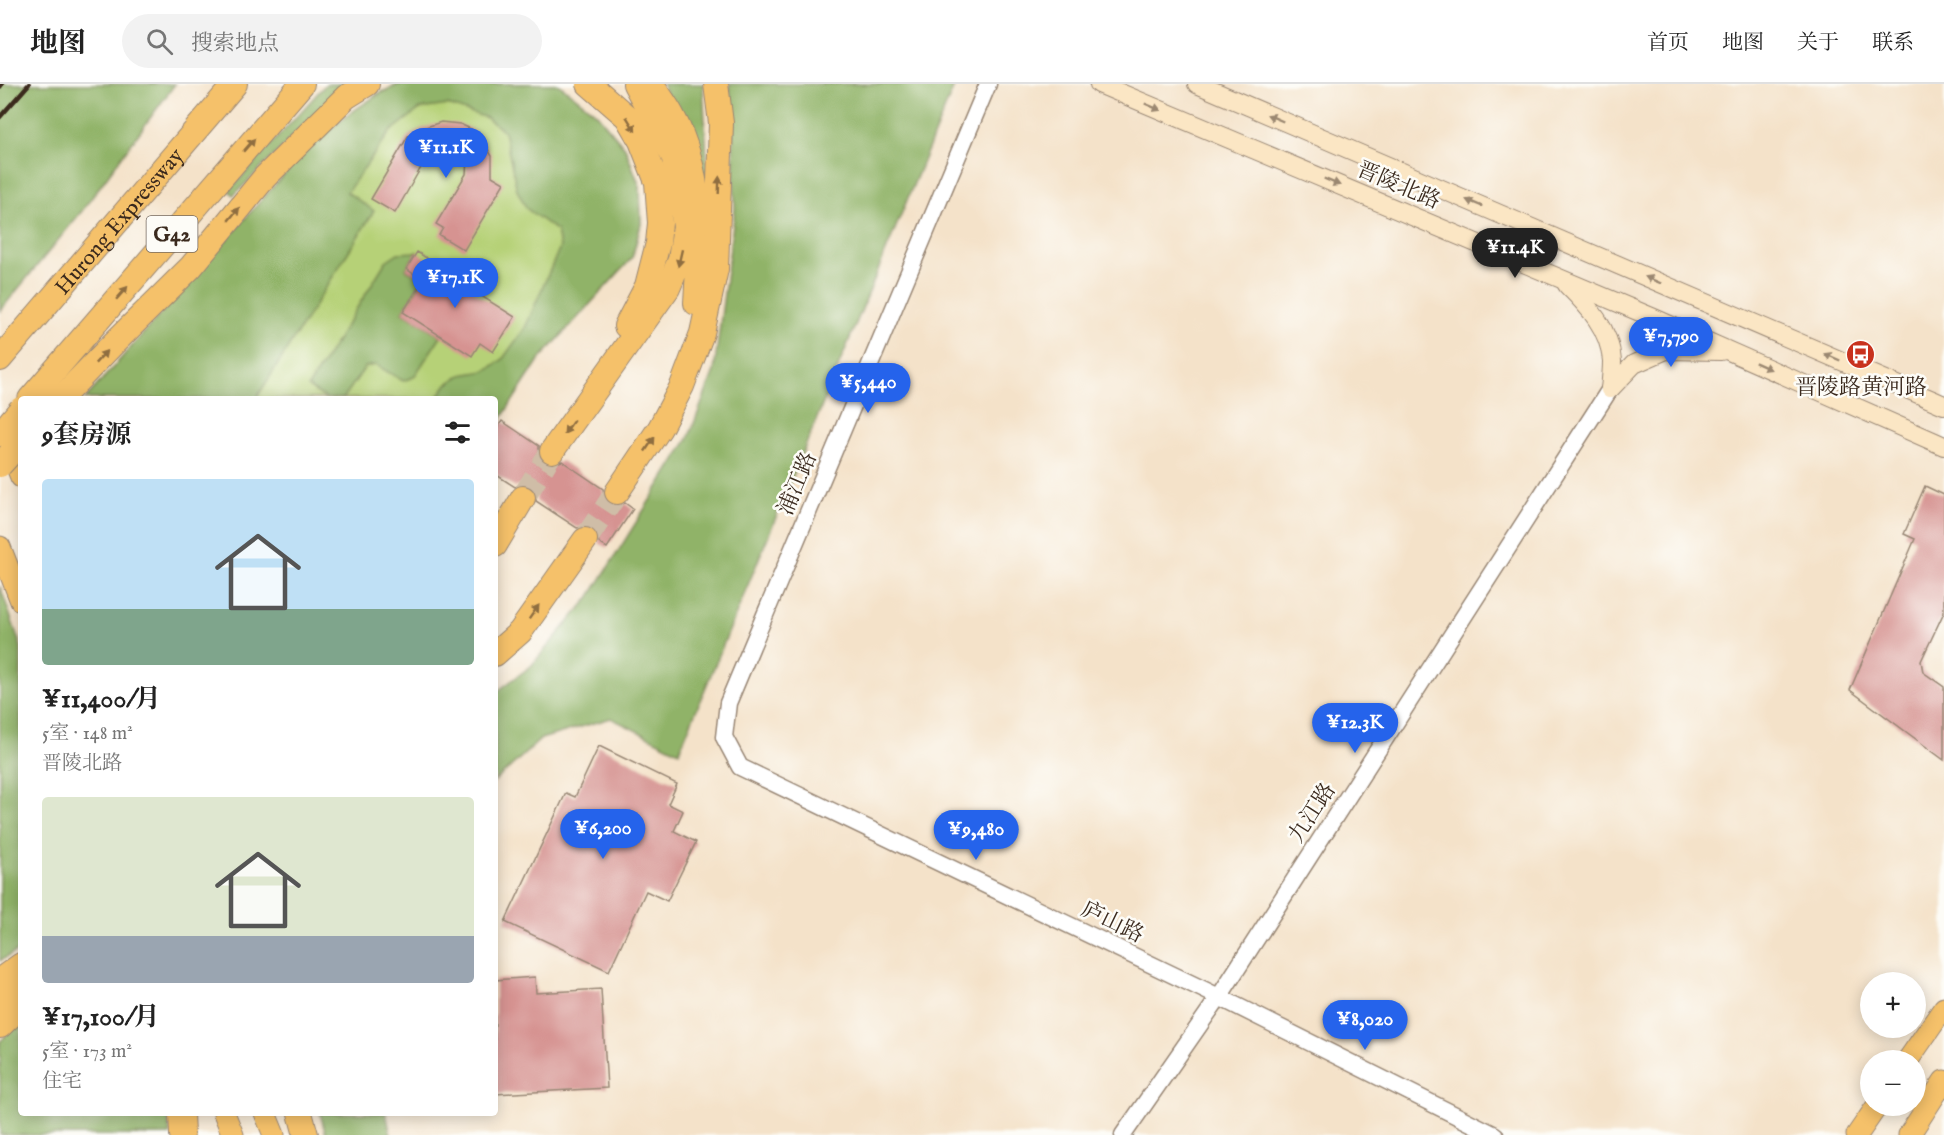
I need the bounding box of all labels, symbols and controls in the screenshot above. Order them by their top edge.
search box [122,14,542,68]
icon: search [143,25,176,58]
text: 地图 [30,27,86,62]
text: 搜索地点 [191,30,279,58]
text: 首页 [1647,30,1689,57]
text: 地图 [1722,30,1764,57]
text: 关于 [1797,30,1839,57]
text: 联系 [1872,30,1914,57]
one-way arrow [1144,102,1162,112]
one-way arrow [1266,113,1284,123]
one-way arrow [625,116,636,132]
pin: ¥11.1K [397,128,495,179]
text: ¥11.1K [418,135,474,160]
one-way arrow [242,138,255,153]
street label: Hurong Expressway [49,143,190,301]
street label: 晋陵北路 [1352,156,1444,216]
one-way arrow [714,176,723,195]
one-way arrow [1324,177,1342,187]
one-way arrow [1465,198,1483,207]
one-way arrow [227,207,240,222]
road number: G42 [146,216,198,252]
pin: ¥11.4K [1466,228,1564,279]
text: ¥11.4K [1486,235,1544,260]
one-way arrow [674,248,684,267]
pin: ¥17.1K [406,258,504,309]
text: ¥17.1K [426,265,484,290]
one-way arrow [1644,275,1662,285]
one-way arrow [115,285,128,301]
pin: ¥7,790 [1622,317,1720,368]
text: ¥7,790 [1643,324,1699,349]
bus stop icon: 晋陵路黄河路 [1845,338,1877,370]
one-way arrow [93,350,107,364]
one-way arrow [1823,352,1841,362]
one-way arrow [1754,361,1772,371]
pin: ¥5,440 [819,363,917,414]
text: ¥5,440 [839,370,897,395]
place label: 晋陵路黄河路 [1795,374,1927,402]
icon: filters [441,416,474,449]
one-way arrow [563,418,575,434]
text: 9套房源 [42,419,131,452]
one-way arrow [644,436,656,452]
street label: 浦江路 [772,448,824,520]
icon: home [204,518,312,626]
one-way arrow [528,604,540,620]
text: ¥11,400/月 [42,683,161,716]
pin: ¥12.3K [1306,703,1404,754]
text: ¥12.3K [1326,710,1384,735]
text: 5室 · 148 m² [42,721,133,746]
text: 晋陵北路 [42,751,122,776]
street label: 九江路 [1283,778,1342,848]
pin: ¥6,200 [554,809,652,860]
pin: ¥9,480 [927,810,1025,861]
text: ¥6,200 [574,816,632,841]
text: ¥9,480 [948,817,1004,842]
icon: home [204,836,312,944]
street label: 庐山路 [1076,896,1148,950]
map controls [1860,972,1926,1116]
button: + [1860,972,1926,1038]
pin: ¥8,020 [1316,1000,1414,1051]
text: ¥17,100/月 [42,1001,160,1034]
text: ¥8,020 [1337,1007,1393,1032]
text: 5室 · 173 m² [42,1039,132,1064]
button: − [1860,1050,1926,1116]
text: 住宅 [42,1069,82,1094]

